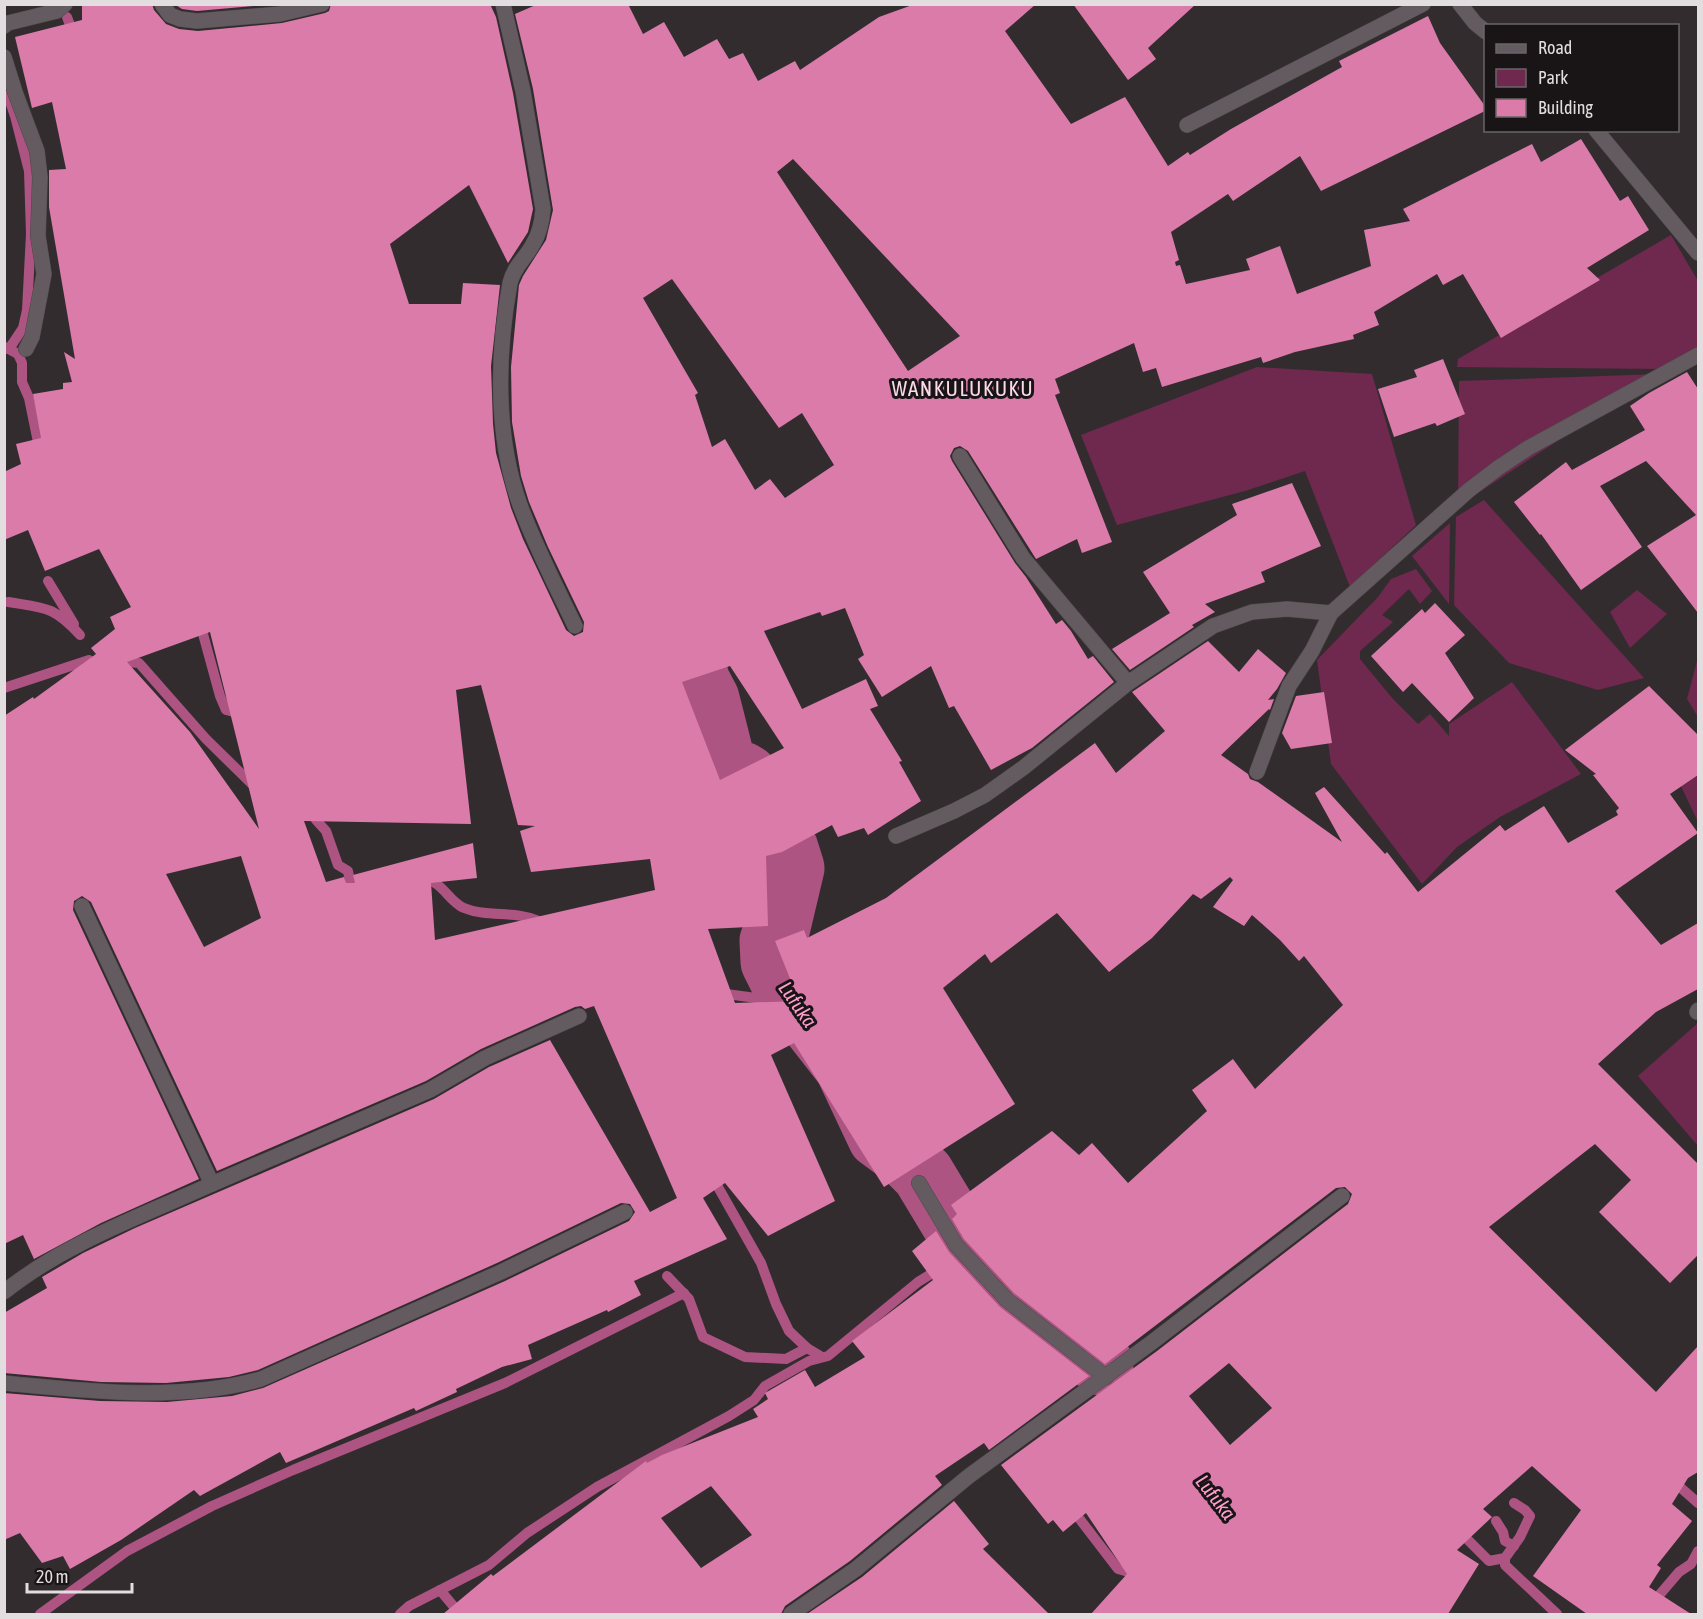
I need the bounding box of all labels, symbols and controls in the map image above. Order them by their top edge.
legend [1484,24,1679,132]
text: Road [1538,37,1572,58]
text: Park [1538,67,1568,88]
text: Building [1538,97,1593,118]
district label: WANKULUKUKU [892,376,1034,400]
water label: Lufuka [774,977,822,1031]
water label: Lufuka [1191,1470,1241,1524]
scale bar [27,1556,132,1594]
text: 20 m [36,1566,68,1587]

